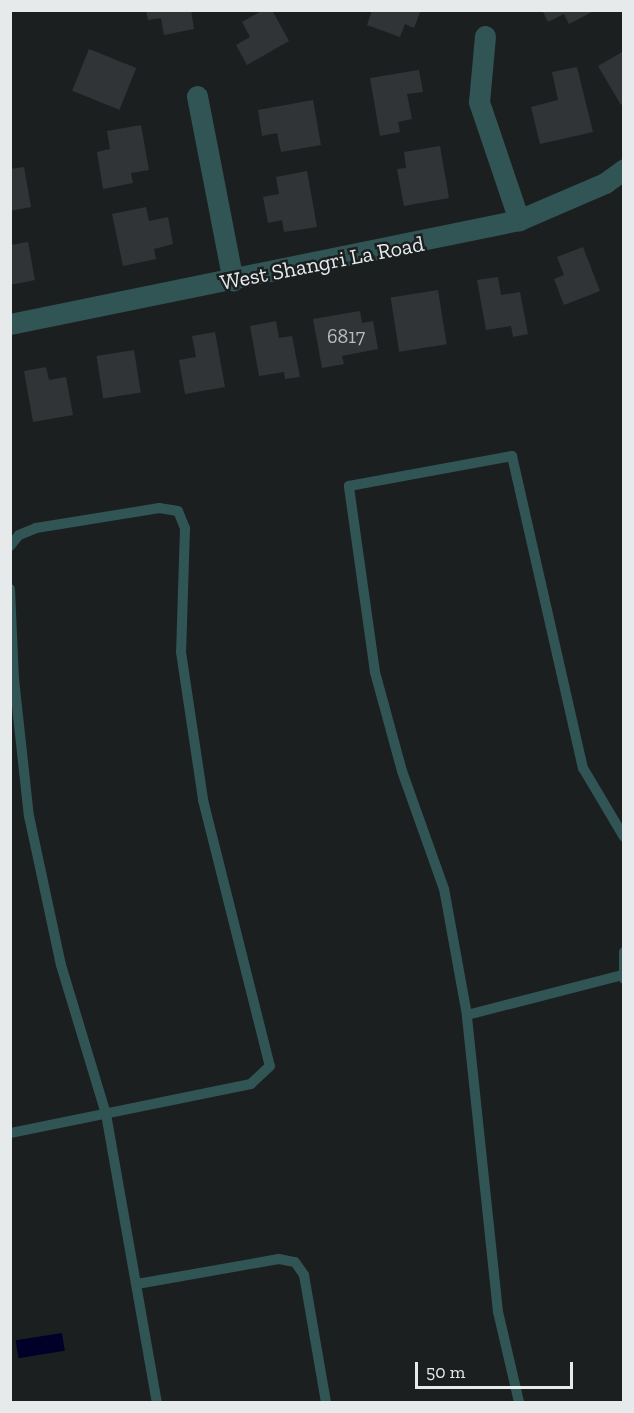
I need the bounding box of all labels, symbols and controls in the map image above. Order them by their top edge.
street label: West Shangri La Road [218,230,426,296]
house number: 6817 [327,324,365,348]
scale bar [418,1350,576,1388]
text: 50 m [426,1361,465,1383]

